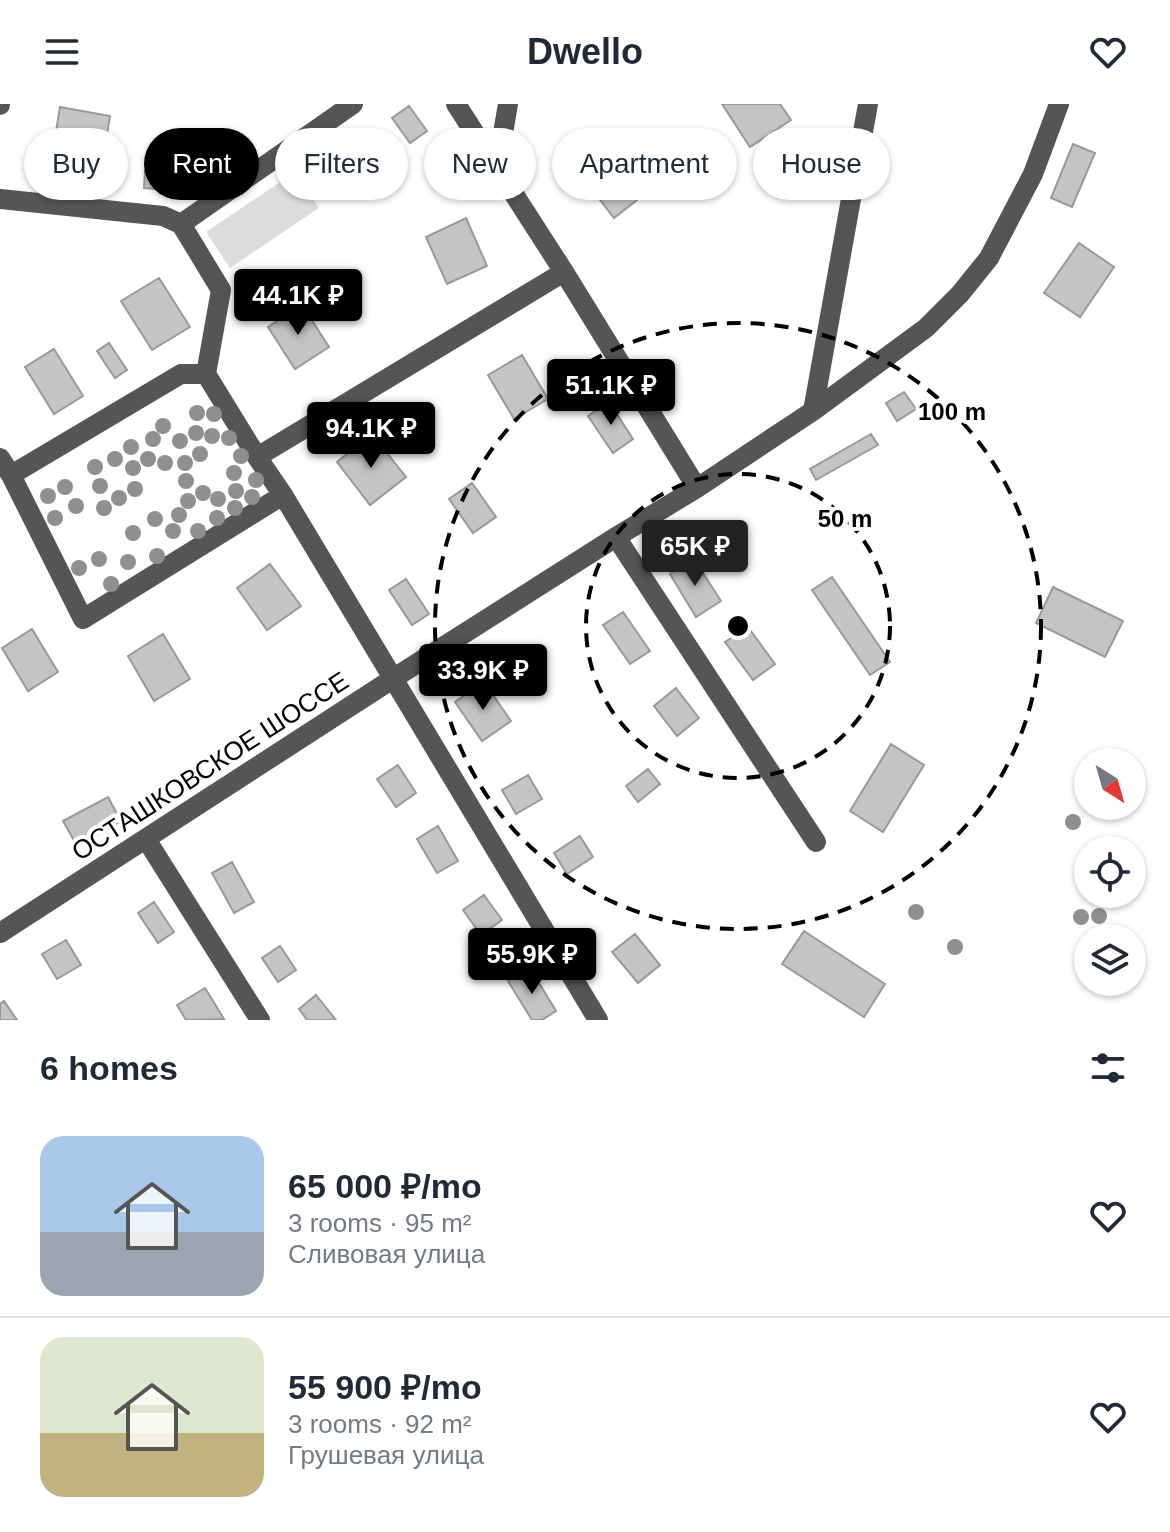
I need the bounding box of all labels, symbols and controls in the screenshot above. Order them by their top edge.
icon: menu [40,30,84,74]
icon: heart [1086,30,1130,74]
text: Dwello [527,31,643,72]
chip: Buy [24,128,128,200]
chip: Rent [144,128,259,200]
chip: Filters [275,128,408,200]
chip: New [424,128,536,200]
chip: Apartment [552,128,737,200]
chip: House [753,128,890,200]
pin: 44.1K ₽ [224,269,372,337]
text: 44.1K ₽ [252,280,344,310]
pin: 51.1K ₽ [537,359,685,427]
text: 51.1K ₽ [565,370,657,400]
text: 100 m [918,398,986,425]
pin: 94.1K ₽ [297,402,445,470]
text: 94.1K ₽ [325,413,417,443]
text: 50 m [818,505,872,532]
pin: 65K ₽ [639,520,751,588]
text: 65K ₽ [660,531,730,561]
centre of rings [724,612,752,640]
pin: 33.9K ₽ [409,644,557,712]
text: 33.9K ₽ [437,655,529,685]
street label: ОСТАШКОВСКОЕ ШОССЕ [66,665,354,867]
north arrow [1074,748,1146,820]
map controls [1074,748,1146,996]
button: locate [1074,836,1146,908]
button: layers [1074,924,1146,996]
pin: 55.9K ₽ [458,928,606,996]
text: 55.9K ₽ [486,939,578,969]
icon: filters [1086,1046,1130,1090]
text: 6 homes [40,1049,178,1087]
text: 65 000 ₽/mo [288,1167,482,1205]
icon: home [104,1168,200,1264]
icon: heart [1086,1194,1130,1238]
text: 3 rooms · 95 m² [288,1208,472,1238]
text: Сливовая улица [288,1239,485,1269]
text: 55 900 ₽/mo [288,1368,482,1406]
icon: home [104,1369,200,1465]
icon: heart [1086,1395,1130,1439]
text: 3 rooms · 92 m² [288,1409,472,1439]
text: Грушевая улица [288,1440,484,1470]

